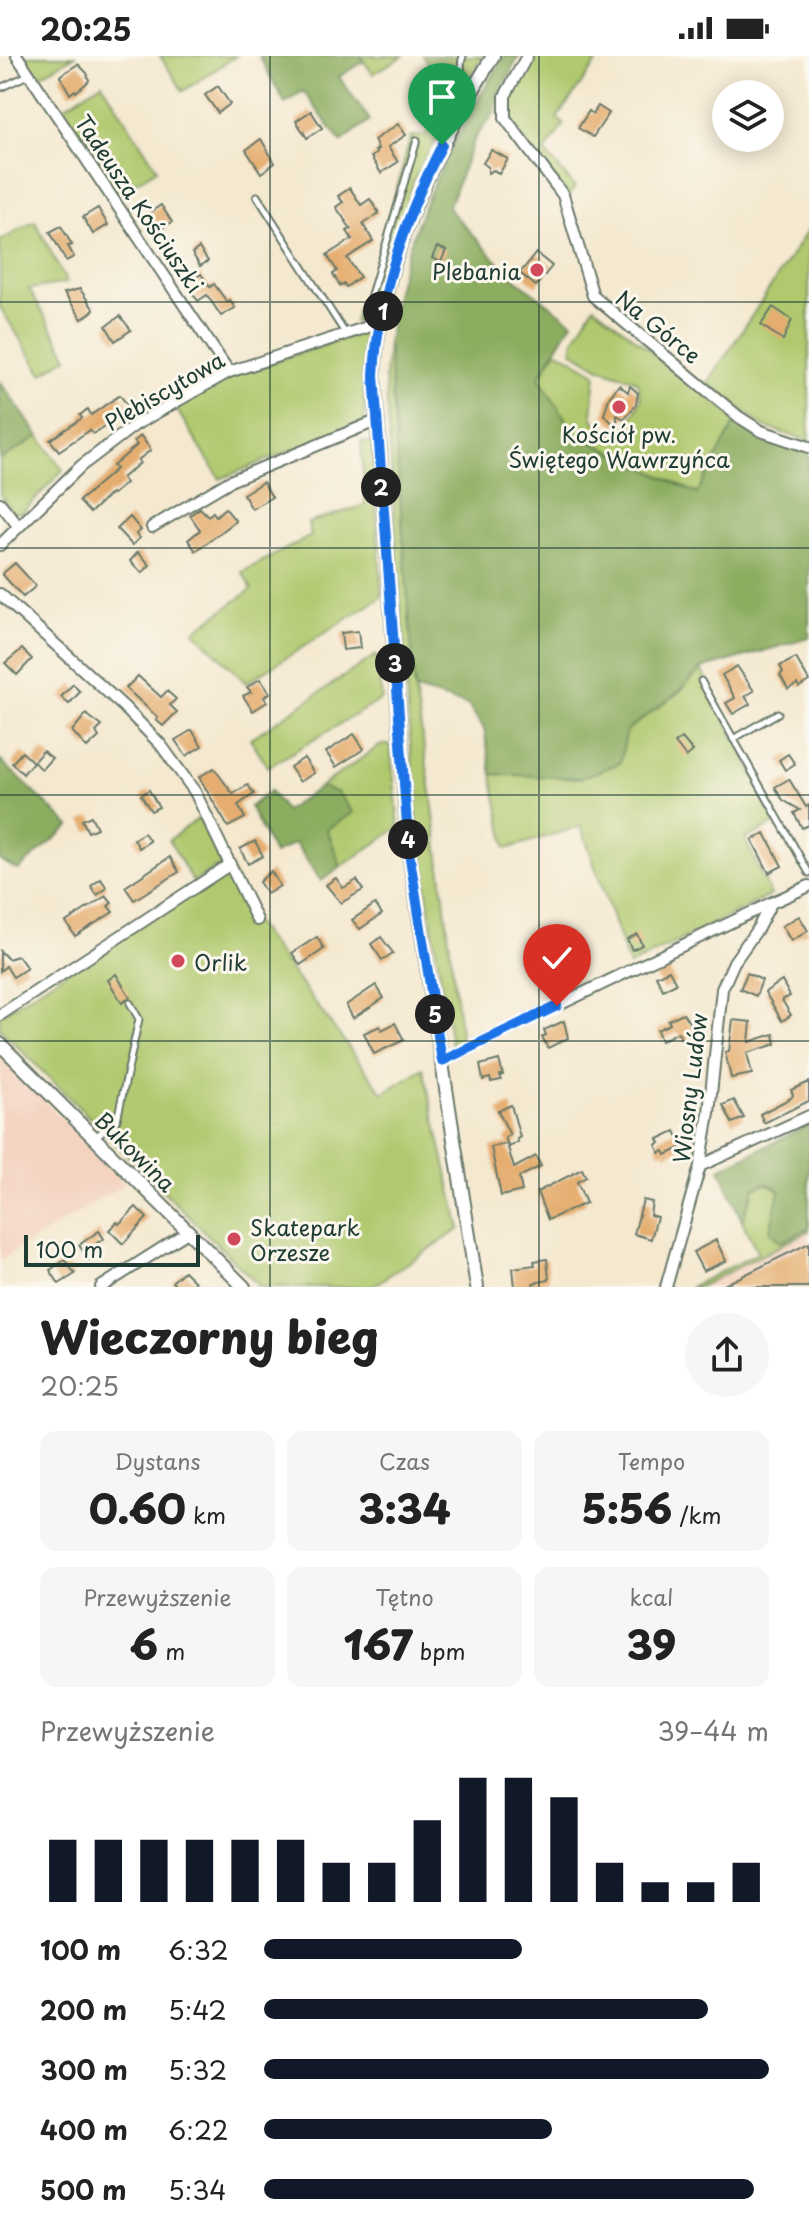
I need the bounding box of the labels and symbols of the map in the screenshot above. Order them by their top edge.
pin [408,63,476,145]
street label: Tadeusza Kościuszki [68,107,212,299]
place label: Plebania [432,254,522,287]
marker: Plebania [528,261,546,279]
street label: Na Górce [609,281,709,371]
pin: 1 [363,291,403,331]
street label: Plebiscytowa [98,342,230,438]
marker: Kościół pw. Świętego Wawrzyńca [610,398,628,416]
place label: Kościół pw. Świętego Wawrzyńca [508,417,730,475]
pin: 2 [361,467,401,507]
pin: 3 [375,643,415,683]
pin: 4 [388,819,428,859]
pin [523,924,591,1006]
place label: Orlik [194,945,247,978]
marker: Orlik [169,952,187,970]
pin: 5 [415,994,455,1034]
street label: Wiosny Ludów [663,1011,715,1165]
street label: Bukowina [88,1103,184,1199]
place label: Skatepark Orzesze [250,1210,360,1268]
marker: Skatepark Orzesze [225,1230,243,1248]
scale bar [24,1231,200,1267]

